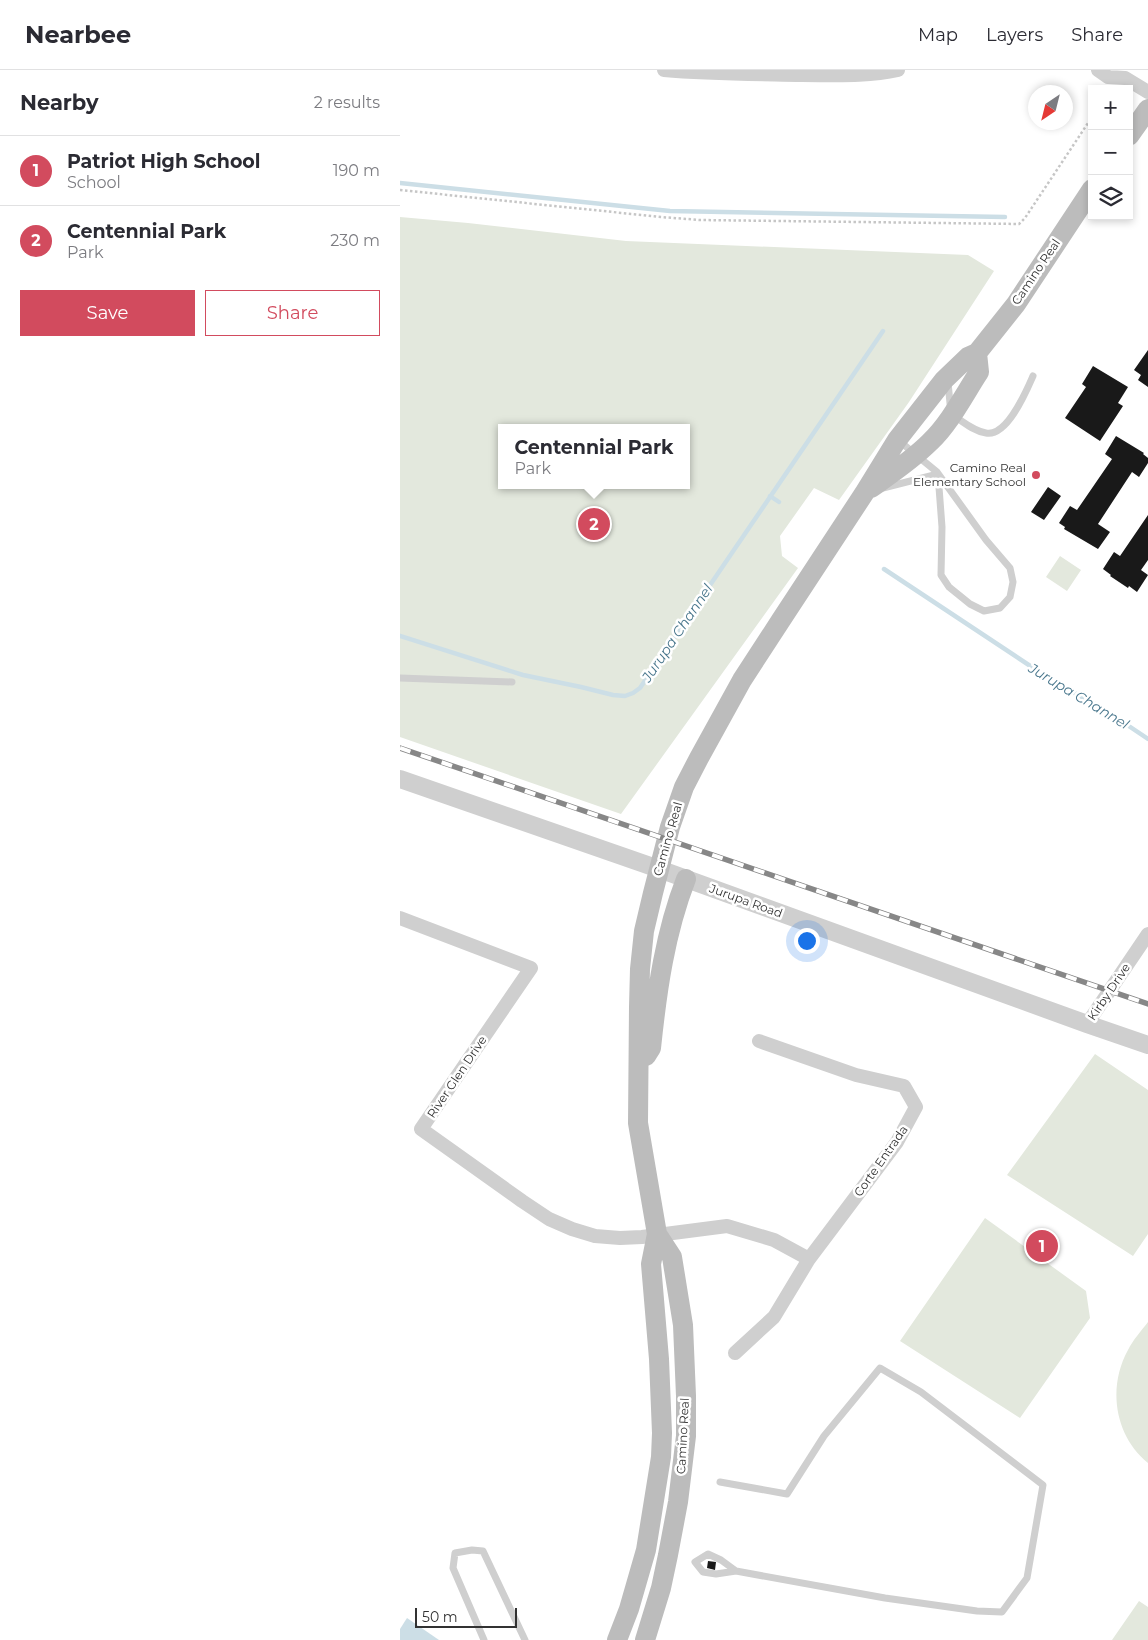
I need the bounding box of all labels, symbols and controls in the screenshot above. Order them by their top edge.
text: Nearbee [25,20,131,49]
text: Map [918,24,958,46]
text: Layers [986,24,1043,46]
text: Share [1071,24,1123,46]
north arrow [1028,85,1073,130]
map controls [1088,85,1133,220]
button: + [1088,85,1133,130]
text: Nearby [20,90,99,115]
text: 2 results [314,93,380,112]
button: − [1088,130,1133,175]
text: Patriot High School [67,150,261,173]
text: 1 [33,161,39,180]
text: 190 m [333,161,380,180]
text: School [67,173,121,192]
button: layers [1088,175,1133,220]
text: Centennial Park [67,220,226,243]
text: 2 [31,231,41,250]
text: 230 m [330,231,380,250]
street label: Camino Real [1008,236,1063,308]
text: Park [67,243,104,262]
button: Save [20,290,195,336]
button: Share [205,290,380,336]
popup [498,424,690,489]
text: Centennial Park [514,436,674,459]
text: Park [514,459,551,478]
place label: Camino Real Elementary School [913,460,1026,489]
marker: Camino Real Elementary School [1030,469,1042,481]
pin: 2 [578,505,610,543]
water label: Jurupa Channel [637,580,716,686]
water label: Jurupa Channel [1025,658,1133,733]
street label: Camino Real [650,800,685,878]
street label: Jurupa Road [707,880,785,921]
your location [794,928,820,954]
street label: Kirby Drive [1084,960,1133,1023]
street label: River Glen Drive [424,1033,490,1121]
street label: Corte Entrada [851,1122,911,1199]
pin: 1 [1026,1227,1058,1265]
street label: Camino Real [673,1397,692,1474]
scale bar [415,1605,518,1628]
text: 50 m [422,1608,458,1626]

